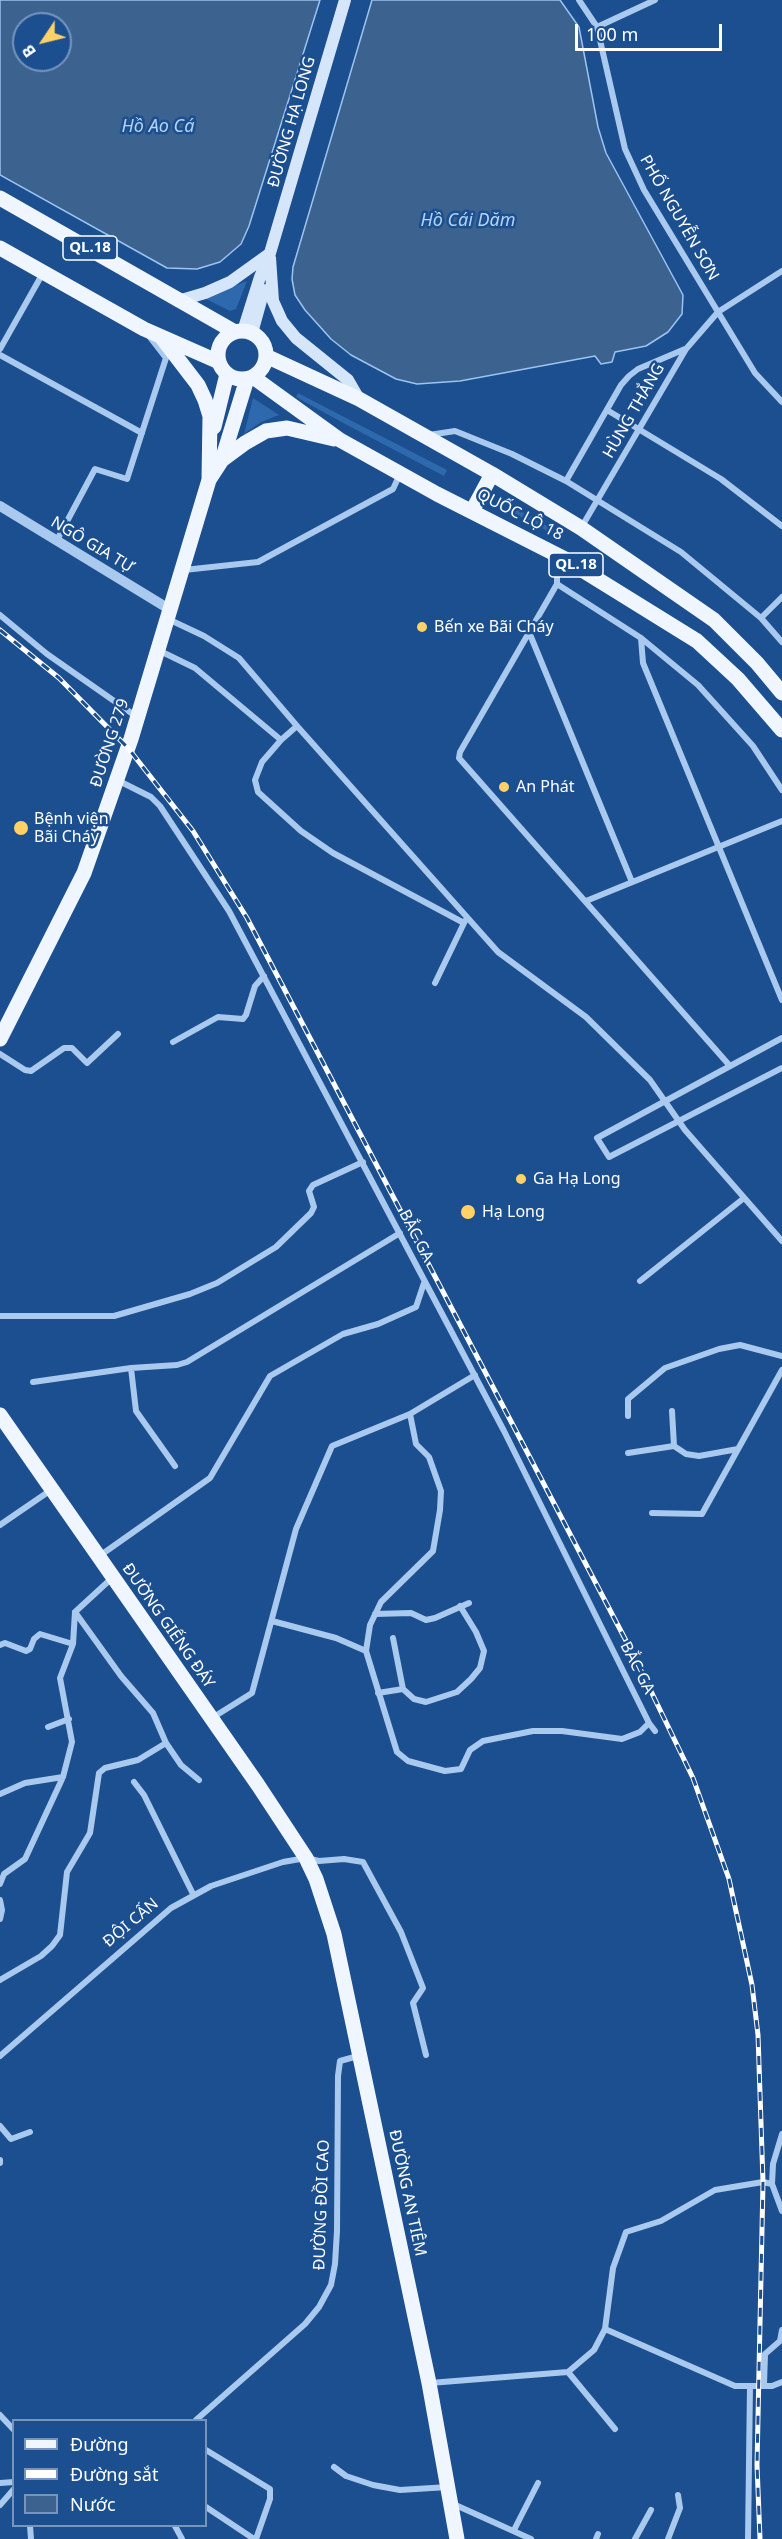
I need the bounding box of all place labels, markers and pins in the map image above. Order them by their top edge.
place label: Bến xe Bãi Cháy [434,617,554,637]
marker: Bến xe Bãi Cháy [415,620,429,634]
place label: An Phát [516,777,575,797]
marker: An Phát [497,780,511,794]
place label: Bệnh viện Bãi Cháy [34,809,109,847]
marker: Bệnh viện Bãi Cháy [12,819,30,837]
place label: Ga Hạ Long [533,1169,621,1189]
marker: Ga Hạ Long [514,1172,528,1186]
place label: Hạ Long [482,1202,545,1222]
marker: Hạ Long [459,1203,477,1221]

